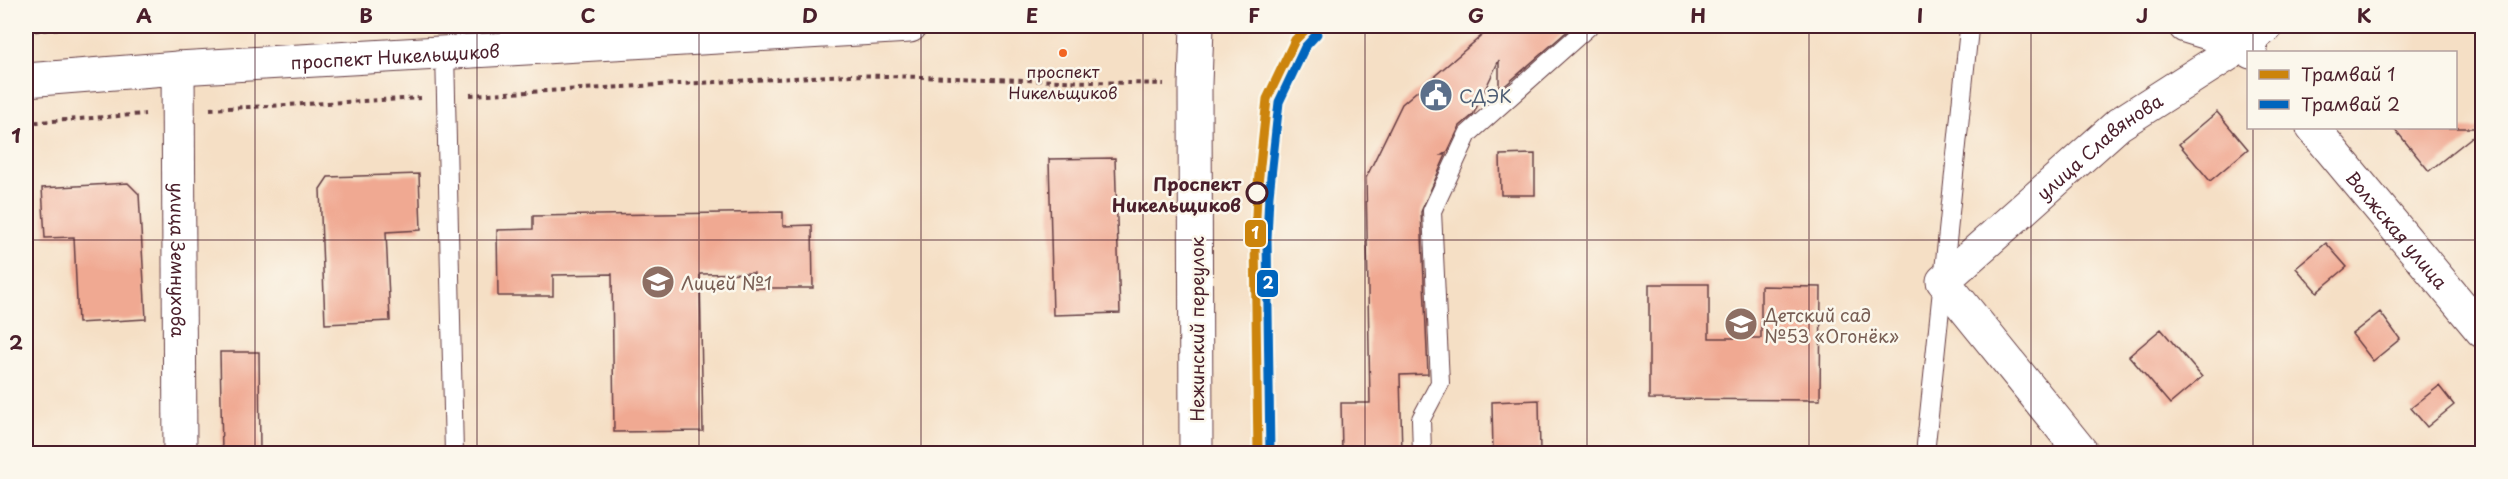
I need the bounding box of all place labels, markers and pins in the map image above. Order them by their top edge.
marker: проспект Никельщиков [1057,47,1069,59]
place label: проспект Никельщиков [1009,59,1117,104]
public building icon: СДЭК [1418,77,1454,113]
place label: СДЭК [1459,82,1512,109]
place label: Проспект Никельщиков [1112,170,1242,218]
marker: Проспект Никельщиков [1246,182,1268,204]
school or university icon: Лицей №1 [640,264,676,300]
place label: Лицей №1 [681,269,772,296]
place label: Детский сад №53 «Огонёк» [1763,301,1899,349]
school or university icon: Детский сад №53 «Огонёк» [1723,306,1759,342]

